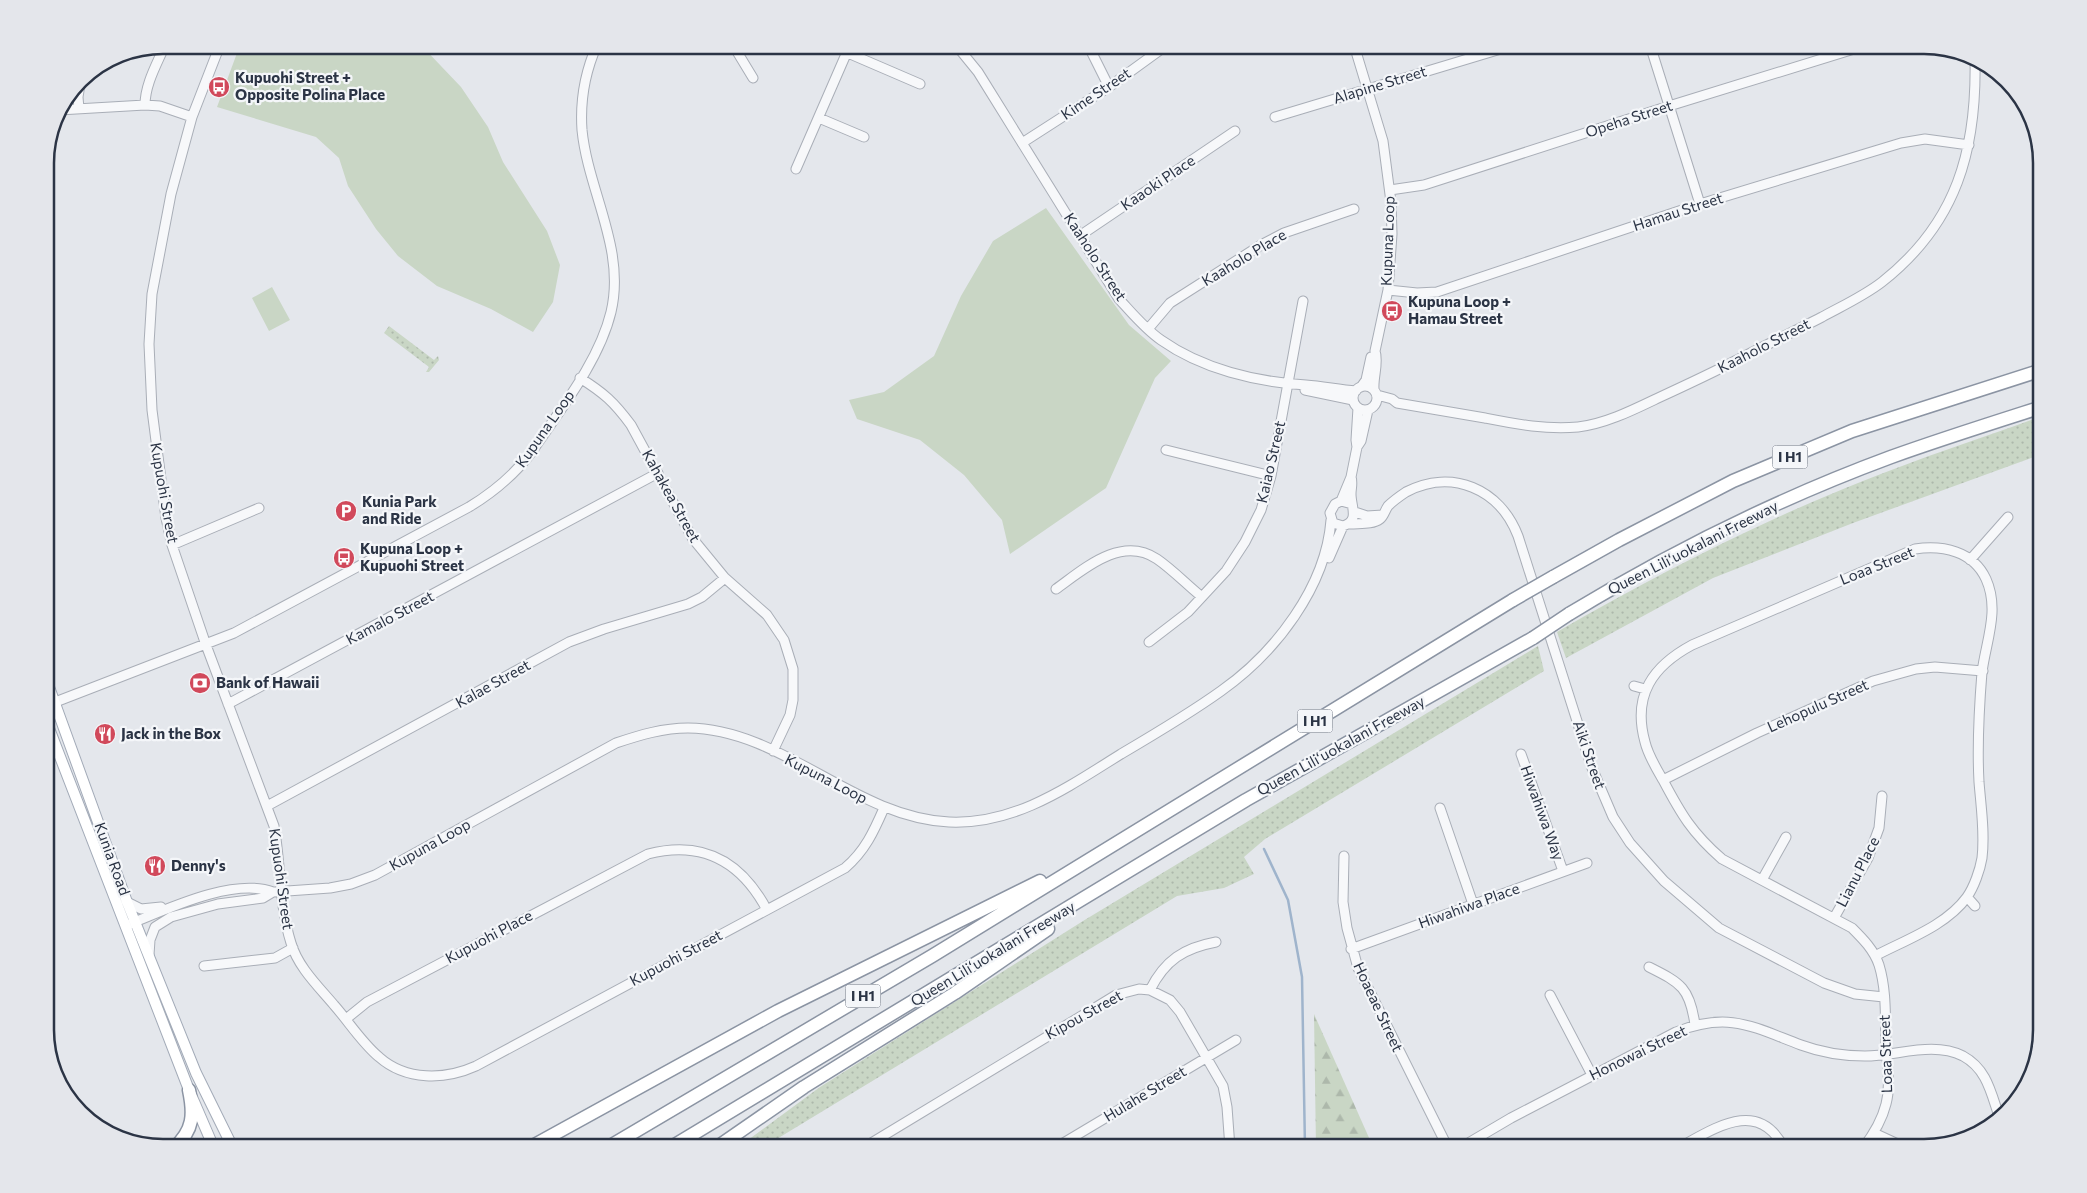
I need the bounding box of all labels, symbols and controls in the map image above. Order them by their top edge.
street label: Alapine Street [1331,61,1428,107]
street label: Kime Street [1057,63,1134,123]
place label: Kupuohi Street + Opposite Polina Place [235,68,385,103]
bus stop icon: Kupuohi Street + Opposite Polina Place [207,75,231,99]
street label: Opeha Street [1583,95,1675,141]
street label: Kaaoki Place [1117,151,1198,214]
street label: Hamau Street [1630,188,1725,234]
street label: Kupuna Loop [1376,195,1398,286]
street label: Kaaholo Street [1061,209,1131,304]
street label: Kaaholo Place [1198,225,1289,289]
place label: Kupuna Loop + Hamau Street [1408,292,1511,327]
bus stop icon: Kupuna Loop + Hamau Street [1380,299,1404,323]
street label: Kaaholo Street [1714,314,1813,376]
street label: Kupuna Loop [511,386,577,471]
street label: Kaiao Street [1252,419,1288,505]
street label: Kupuohi Street [147,441,183,545]
street label: Kahakea Street [639,446,705,545]
road number: I H1 [1772,446,1808,468]
place label: Kunia Park and Ride [362,492,437,527]
street label: Queen Liliʻuokalani Freeway [1604,496,1781,598]
parking icon: Kunia Park and Ride [334,499,358,523]
place label: Kupuna Loop + Kupuohi Street [360,539,464,574]
street label: Loaa Street [1837,542,1916,588]
bus stop icon: Kupuna Loop + Kupuohi Street [332,546,356,570]
street label: Kamalo Street [343,586,437,648]
street label: Kalae Street [452,655,533,711]
bank icon: Bank of Hawaii [188,671,212,695]
place label: Bank of Hawaii [216,673,319,691]
street label: Lehopulu Street [1764,675,1871,735]
street label: Queen Liliʻuokalani Freeway [1254,691,1428,799]
road number: I H1 [1298,709,1332,732]
street label: Aiki Street [1570,718,1610,791]
restaurant icon: Jack in the Box [93,722,117,746]
place label: Jack in the Box [121,724,221,742]
street label: Kupuna Loop [782,750,871,807]
street label: Hiwahiwa Way [1517,763,1569,863]
street label: Kupuna Loop [386,814,473,874]
street label: Kunia Road [91,820,134,898]
street label: Kupuohi Street [266,827,298,931]
street label: Lianu Place [1832,833,1883,910]
restaurant icon: Denny's [143,854,167,878]
place label: Denny's [171,856,226,874]
street label: Hiwahiwa Place [1416,878,1522,932]
street label: Queen Liliʻuokalani Freeway [907,897,1078,1009]
street label: Kupuohi Place [442,906,535,967]
street label: Kupuohi Street [626,925,725,989]
street label: Hoaeae Street [1350,959,1408,1054]
road number: I H1 [846,984,880,1008]
street label: Kipou Street [1042,986,1125,1043]
street label: Loaa Street [1875,1014,1895,1094]
street label: Honowai Street [1586,1021,1689,1083]
street label: Hulahe Street [1100,1061,1189,1125]

